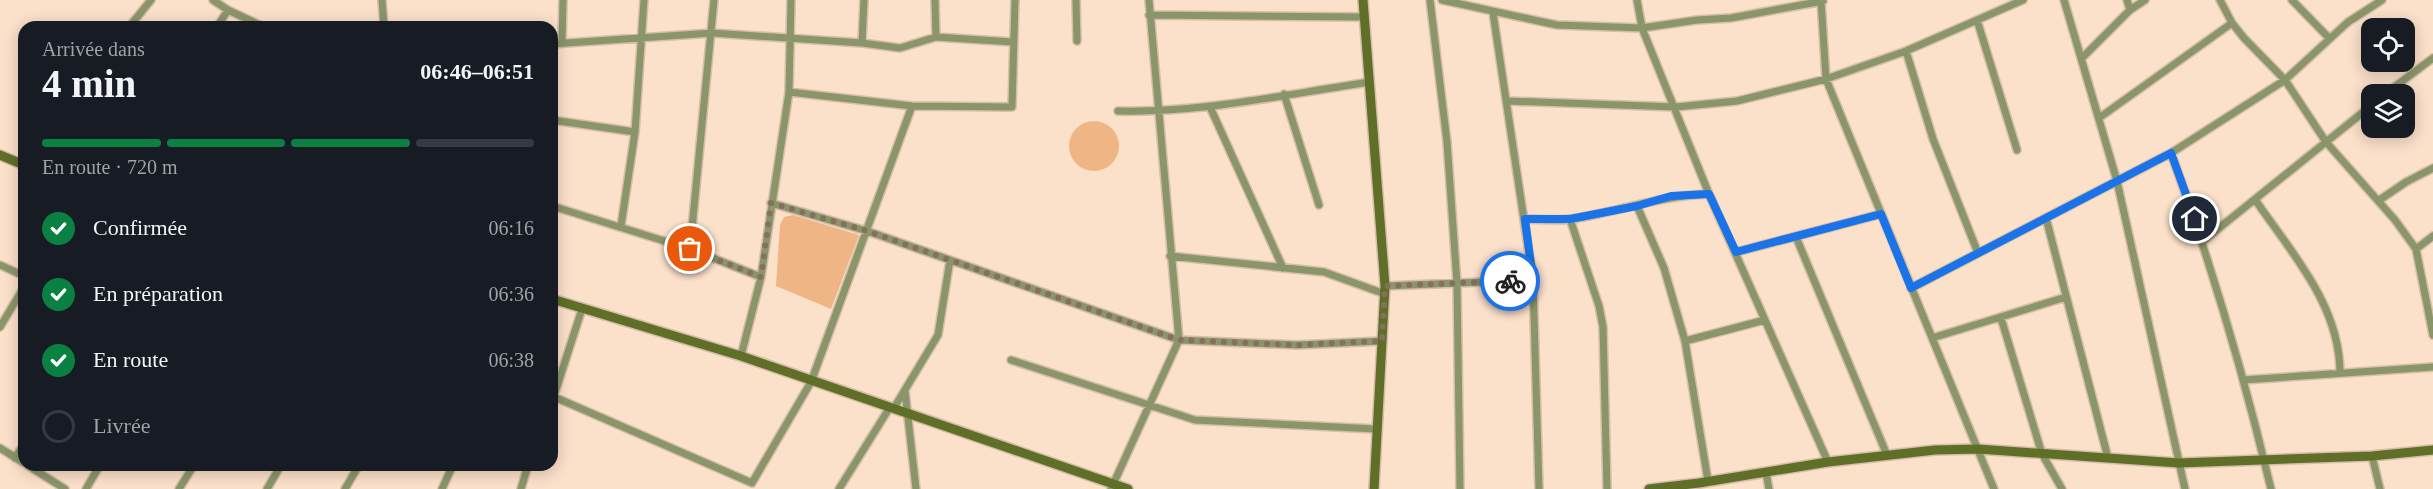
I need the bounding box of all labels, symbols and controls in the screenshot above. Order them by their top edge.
map controls [2361,18,2415,138]
button: locate [2361,18,2415,72]
text: Arrivée dans [42,38,145,60]
text: 06:46–06:51 [420,59,534,84]
text: 4 min [42,62,136,105]
button: layers [2361,84,2415,138]
text: En route · 720 m [42,156,178,178]
pin [2169,193,2220,244]
icon: home [2178,202,2211,235]
icon: check [42,212,75,245]
text: Confirmée [93,215,187,240]
text: 06:16 [488,217,534,239]
pin [664,223,715,274]
icon: bag [673,232,706,265]
courier [1480,251,1540,311]
icon: bike [1494,265,1527,298]
icon: check [42,278,75,311]
text: En préparation [93,281,223,306]
text: 06:36 [488,283,534,305]
icon: check [42,344,75,377]
text: En route [93,347,168,372]
text: 06:38 [488,349,534,371]
text: Livrée [93,413,150,438]

